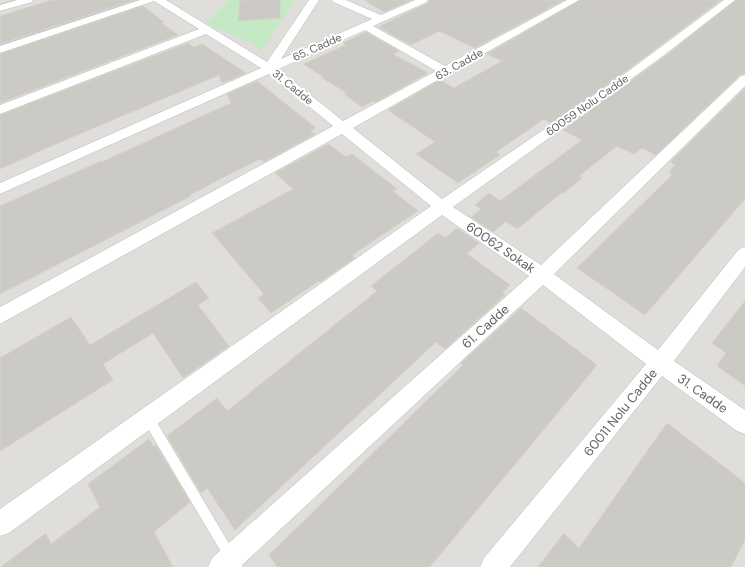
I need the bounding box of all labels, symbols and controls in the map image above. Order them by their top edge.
street label: 65. Cadde [290,30,344,64]
street label: 63. Cadde [433,45,485,83]
street label: 31. Cadde [270,66,316,108]
street label: 60059 Nolu Cadde [543,71,631,139]
street label: 60062 Sokak [463,218,539,277]
street label: 61. Cadde [458,301,513,352]
street label: 60011 Nolu Cadde [580,365,661,460]
street label: 31. Cadde [674,370,731,417]

